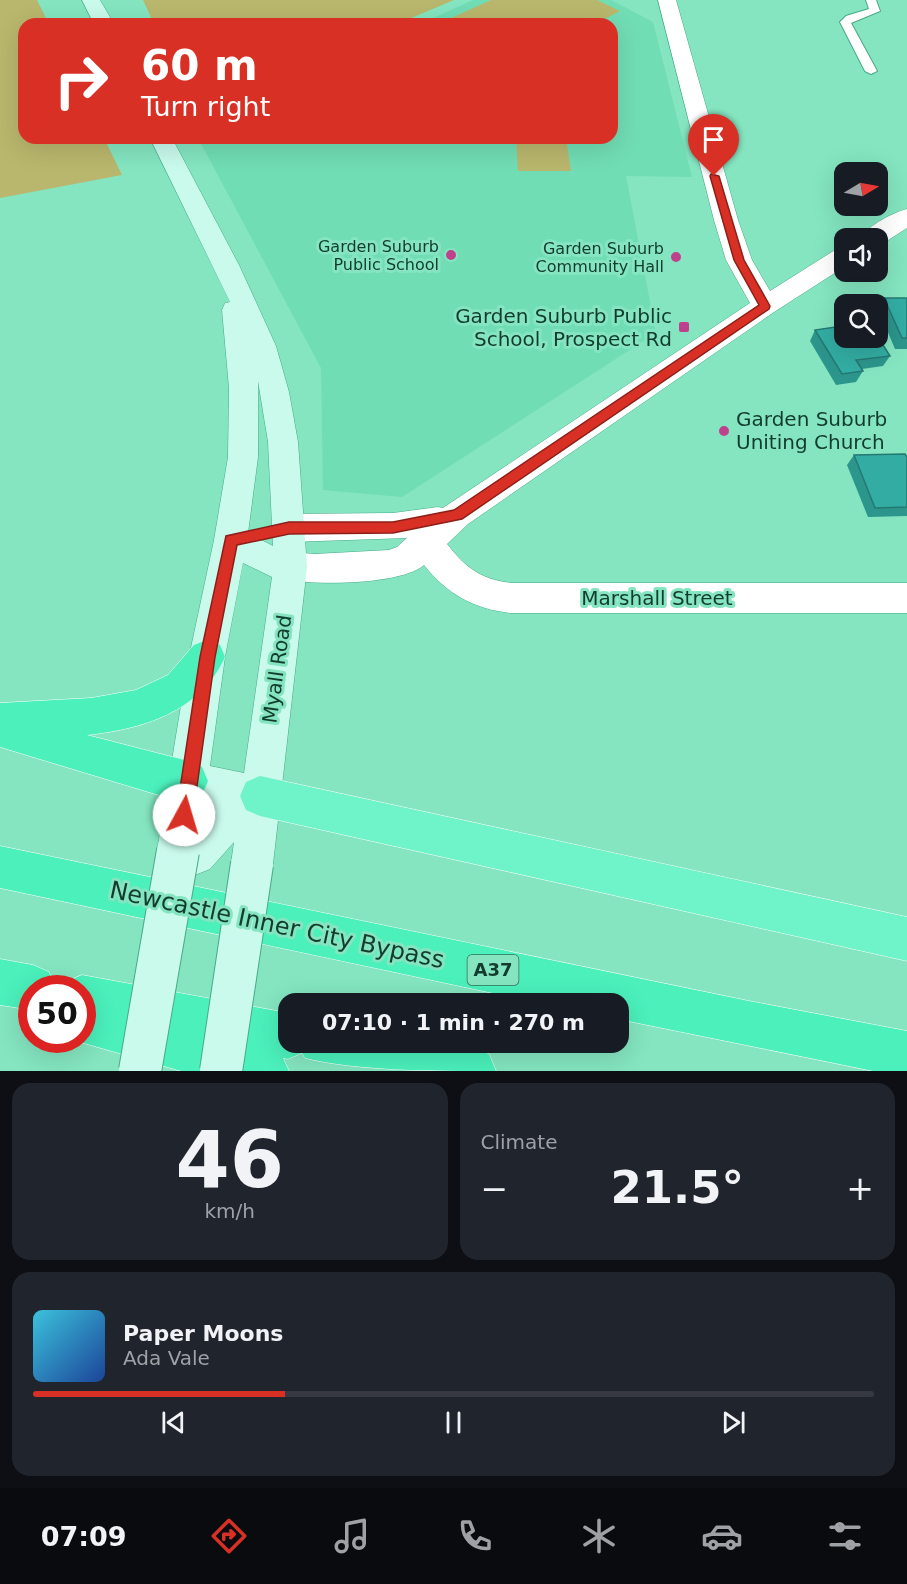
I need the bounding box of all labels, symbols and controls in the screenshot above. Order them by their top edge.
text: 60 m [141,41,258,90]
icon: right [42,42,120,120]
text: Turn right [141,91,270,122]
pin [688,114,739,176]
icon: arrive [697,123,730,156]
north arrow [834,162,888,216]
map controls [834,162,888,348]
button: sound [834,228,888,282]
place label: Garden Suburb Public School [318,237,439,274]
place label: Garden Suburb Community Hall [536,239,664,276]
marker: Garden Suburb Public School [444,248,458,262]
marker: Garden Suburb Community Hall [669,250,683,264]
button: search [834,294,888,348]
place label: Garden Suburb Public School, Prospect Rd [455,304,672,351]
marker: Garden Suburb Public School, Prospect Rd [677,320,691,334]
place label: Garden Suburb Uniting Church [736,407,887,454]
marker: Garden Suburb Uniting Church [717,424,731,438]
street label: Marshall Street [581,586,733,610]
street label: Myall Road [258,613,296,725]
position arrow [152,783,216,847]
street label: Newcastle Inner City Bypass [107,876,447,974]
road number: A37 [468,955,518,985]
speed limit sign: 50 [18,975,96,1053]
text: 07:10 · 1 min · 270 m [322,1010,585,1035]
text: 46 [175,1115,284,1205]
text: Climate [481,1130,557,1154]
text: 21.5° [610,1161,744,1214]
text: − [481,1169,508,1208]
text: + [846,1169,874,1208]
text: km/h [205,1199,255,1223]
text: Paper Moons [123,1321,283,1346]
text: Ada Vale [123,1346,210,1370]
icon: previous [157,1406,190,1439]
icon: pause [437,1406,470,1439]
icon: next [717,1406,750,1439]
icon: directions [208,1515,250,1557]
icon: music [331,1515,373,1557]
icon: phone [454,1515,496,1557]
icon: climate [578,1515,620,1557]
icon: car [701,1515,743,1557]
icon: filters [824,1515,866,1557]
text: 07:09 [41,1521,127,1552]

